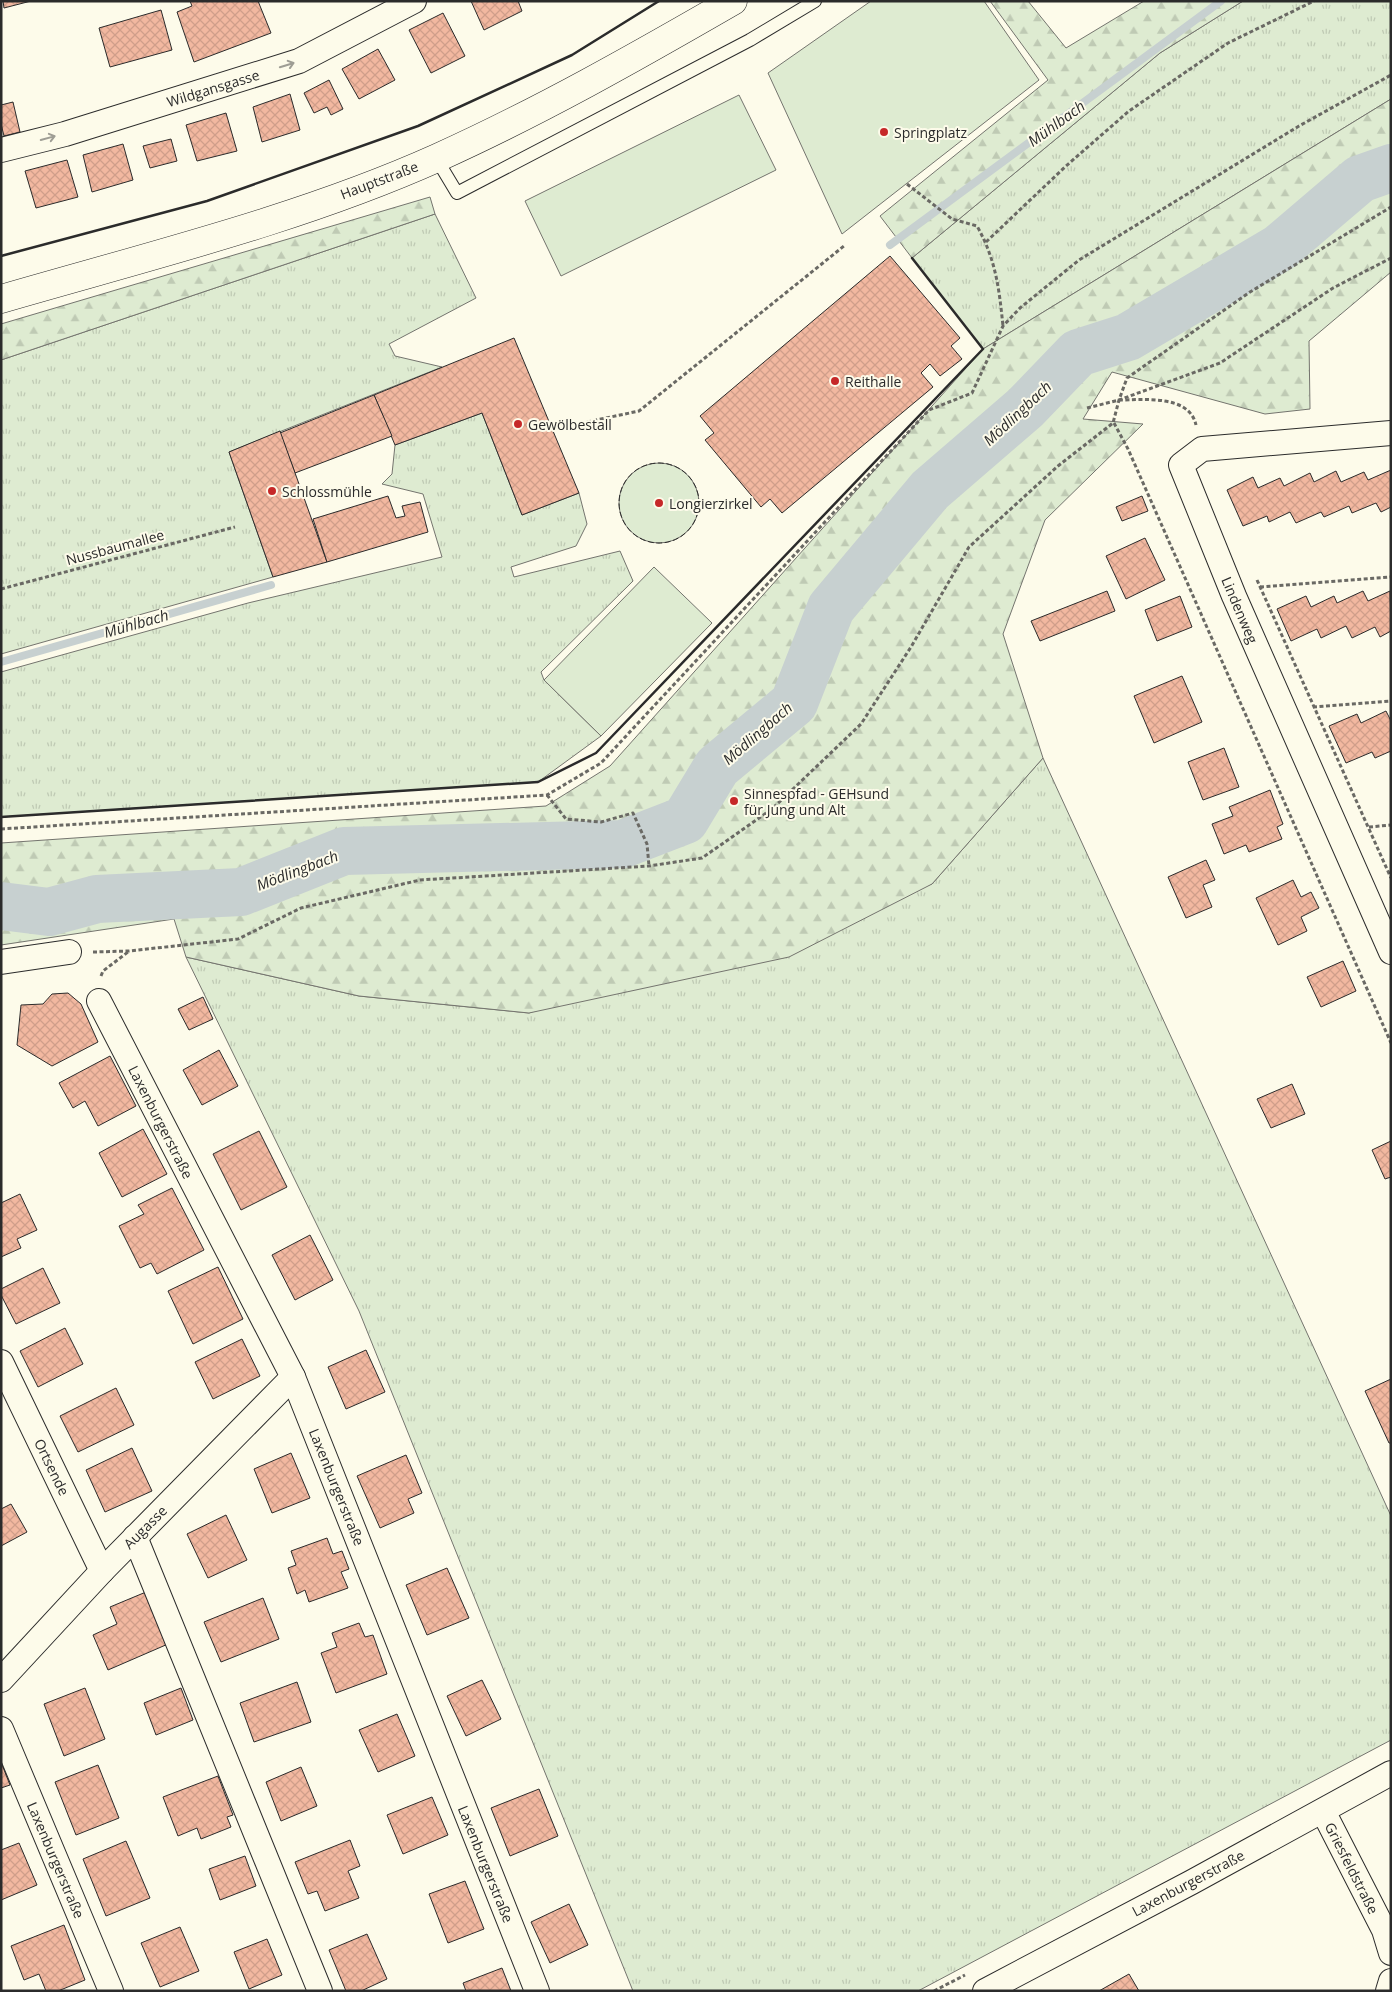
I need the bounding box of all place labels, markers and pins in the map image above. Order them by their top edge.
place label: Springplatz [894,123,968,142]
marker: Springplatz [878,126,890,138]
place label: Reithalle [845,372,901,391]
marker: Reithalle [829,375,841,387]
place label: Gewölbestall [528,415,612,434]
marker: Gewölbestall [512,418,524,430]
place label: Schlossmühle [282,482,372,501]
marker: Schlossmühle [266,485,278,497]
place label: Longierzirkel [669,494,753,513]
marker: Longierzirkel [653,497,665,509]
place label: Sinnespfad - GEHsund für Jung und Alt [744,784,889,819]
marker: Sinnespfad - GEHsund für Jung und Alt [728,795,740,807]

